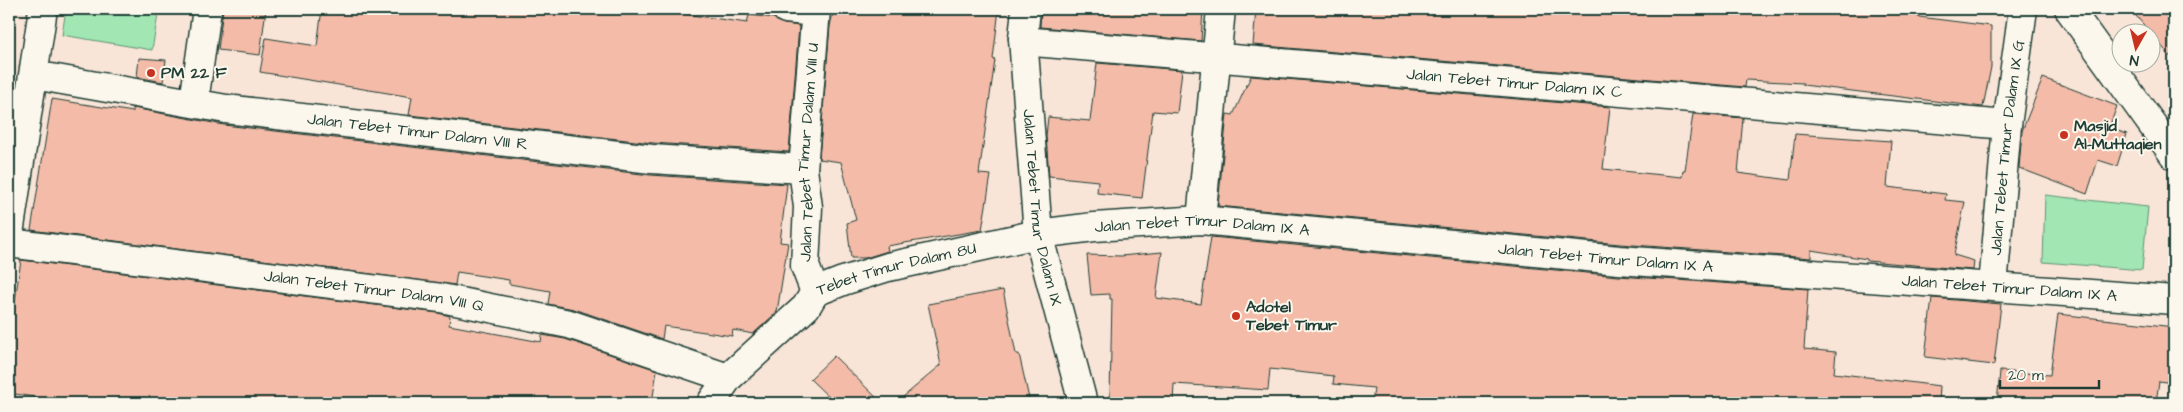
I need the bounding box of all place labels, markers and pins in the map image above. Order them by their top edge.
place label: PM 22 F [161,62,228,84]
marker: PM 22 F [145,67,157,79]
place label: Masjid Al-Muttaqien [2074,115,2161,155]
marker: Masjid Al-Muttaqien [2058,129,2070,141]
place label: Adotel Tebet Timur [1245,296,1337,336]
marker: Adotel Tebet Timur [1230,310,1242,322]

